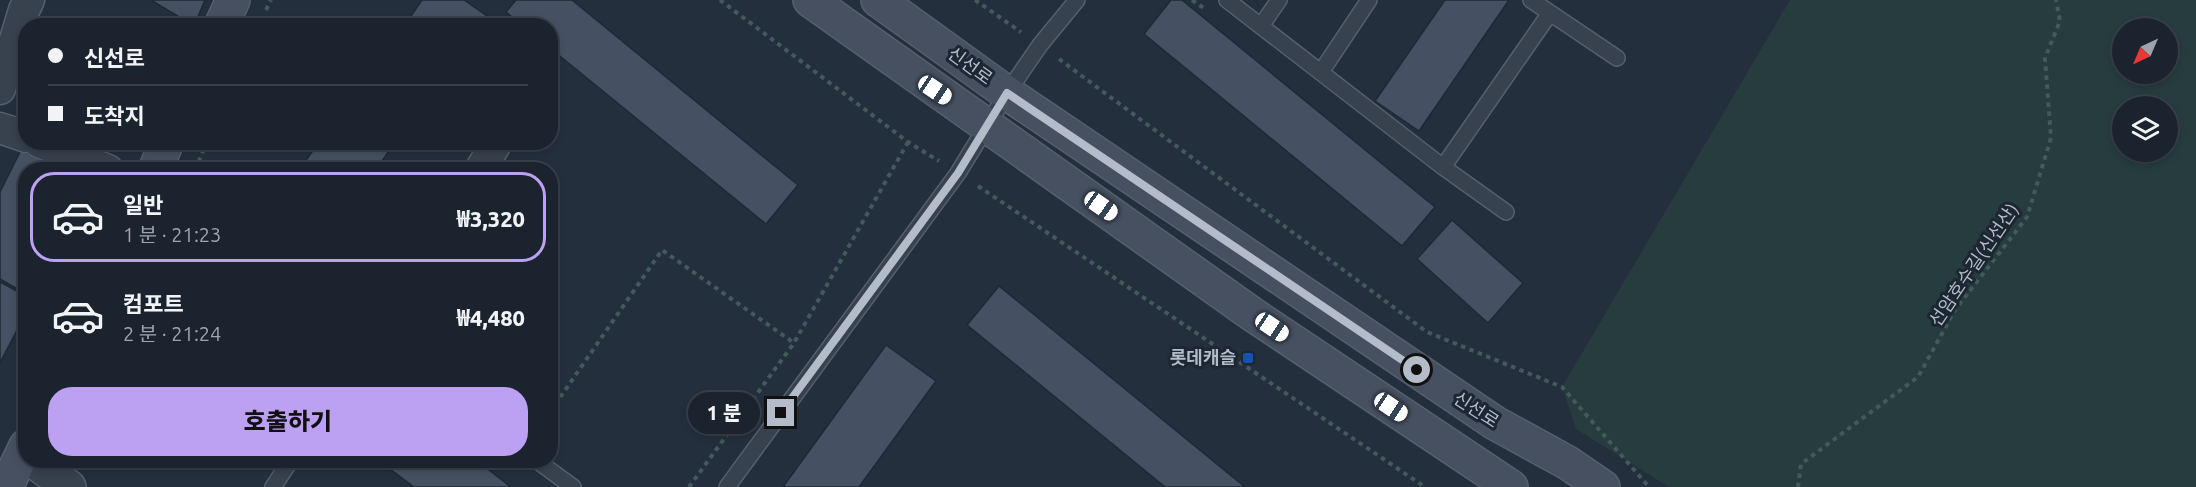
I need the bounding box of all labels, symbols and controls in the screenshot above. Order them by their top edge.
north arrow [2112,18,2178,84]
map controls [2112,18,2178,162]
street label: 신선로 [945,42,997,88]
text: 신선로 [84,45,145,70]
car [915,72,955,108]
button: layers [2112,96,2178,162]
text: 도착지 [84,103,145,128]
car [1081,188,1121,224]
icon: car [51,190,105,244]
text: 일반 [123,192,163,217]
street label: 선암호수길(신선산) [1925,199,2023,330]
text: ₩3,320 [457,206,525,231]
text: 1 분 · 21:23 [123,223,221,246]
icon: car [51,289,105,343]
text: 컴포트 [123,291,184,316]
text: ₩4,480 [457,305,525,330]
car [1252,309,1292,345]
text: 2 분 · 21:24 [123,322,221,345]
place label: 롯데캐슬 [1170,347,1236,367]
marker: 롯데캐슬 [1241,351,1255,365]
route start [1403,356,1430,383]
button: 호출하기 [48,387,528,456]
street label: 신선로 [1450,387,1503,431]
car [1371,389,1411,425]
callout: 1 분 [688,392,760,434]
route end [767,399,794,426]
text: 1 분 [707,401,741,424]

